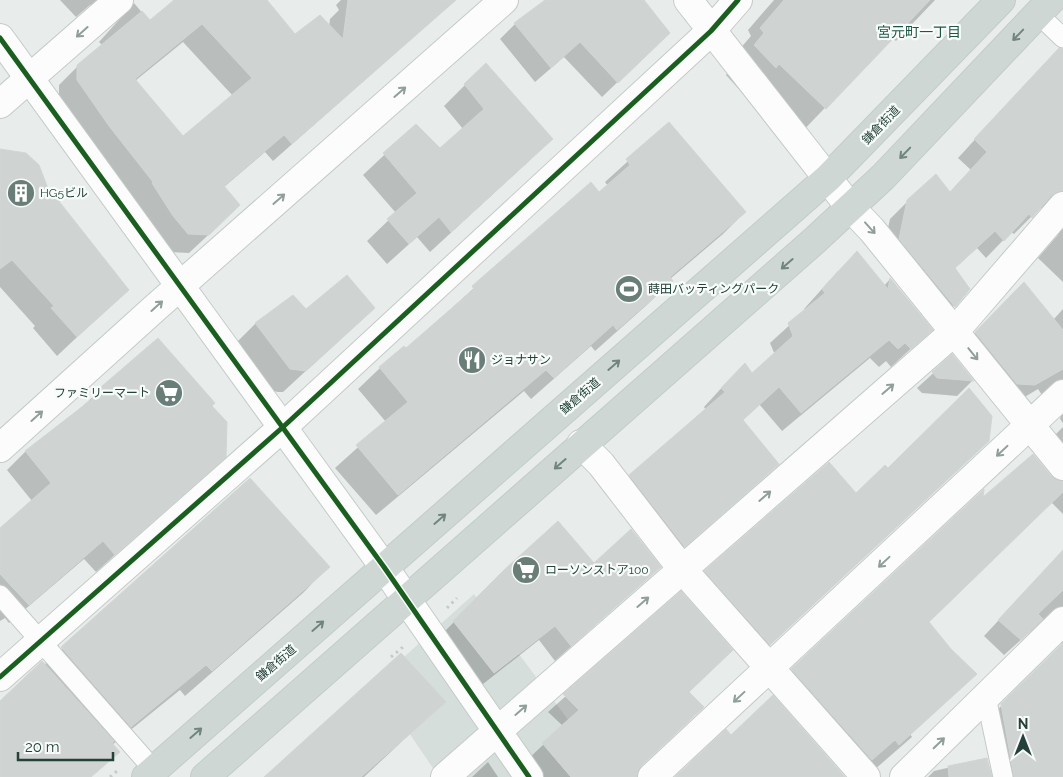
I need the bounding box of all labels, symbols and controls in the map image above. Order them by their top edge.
district label: 宮元町一丁目 [877,24,961,40]
one-way arrow [76,27,89,38]
one-way arrow [1012,29,1024,42]
one-way arrow [394,86,407,97]
street label: 鎌倉街道 [859,103,903,147]
one-way arrow [899,146,911,159]
building icon: HG5ビル [6,178,36,208]
place label: HG5ビル [40,186,88,200]
one-way arrow [272,193,285,205]
one-way arrow [864,222,876,235]
one-way arrow [781,258,794,269]
sports icon: 蒔田バッティングパーク [614,274,644,304]
place label: 蒔田バッティングパーク [648,282,779,296]
one-way arrow [150,301,163,312]
restaurant icon: ジョナサン [457,345,487,375]
one-way arrow [968,347,979,360]
place label: ジョナサン [491,353,551,367]
one-way arrow [608,360,621,371]
street label: 鎌倉街道 [557,375,603,417]
supermarket icon: ファミリーマート [154,378,184,408]
one-way arrow [881,383,894,395]
place label: ファミリーマート [54,386,150,400]
one-way arrow [30,410,43,422]
one-way arrow [996,445,1009,457]
one-way arrow [553,458,566,469]
one-way arrow [759,490,772,501]
one-way arrow [433,513,446,525]
supermarket icon: ローソンストア100 [511,555,541,585]
one-way arrow [877,557,890,568]
place label: ローソンストア100 [545,563,649,577]
one-way arrow [636,597,649,608]
one-way arrow [311,620,324,632]
street label: 鎌倉街道 [253,642,299,684]
one-way arrow [733,691,746,703]
one-way arrow [514,704,527,715]
north arrow [998,712,1048,762]
text: N [1018,716,1028,732]
one-way arrow [189,727,202,739]
scale bar [18,730,112,762]
one-way arrow [932,737,945,749]
text: 20 m [25,738,60,756]

